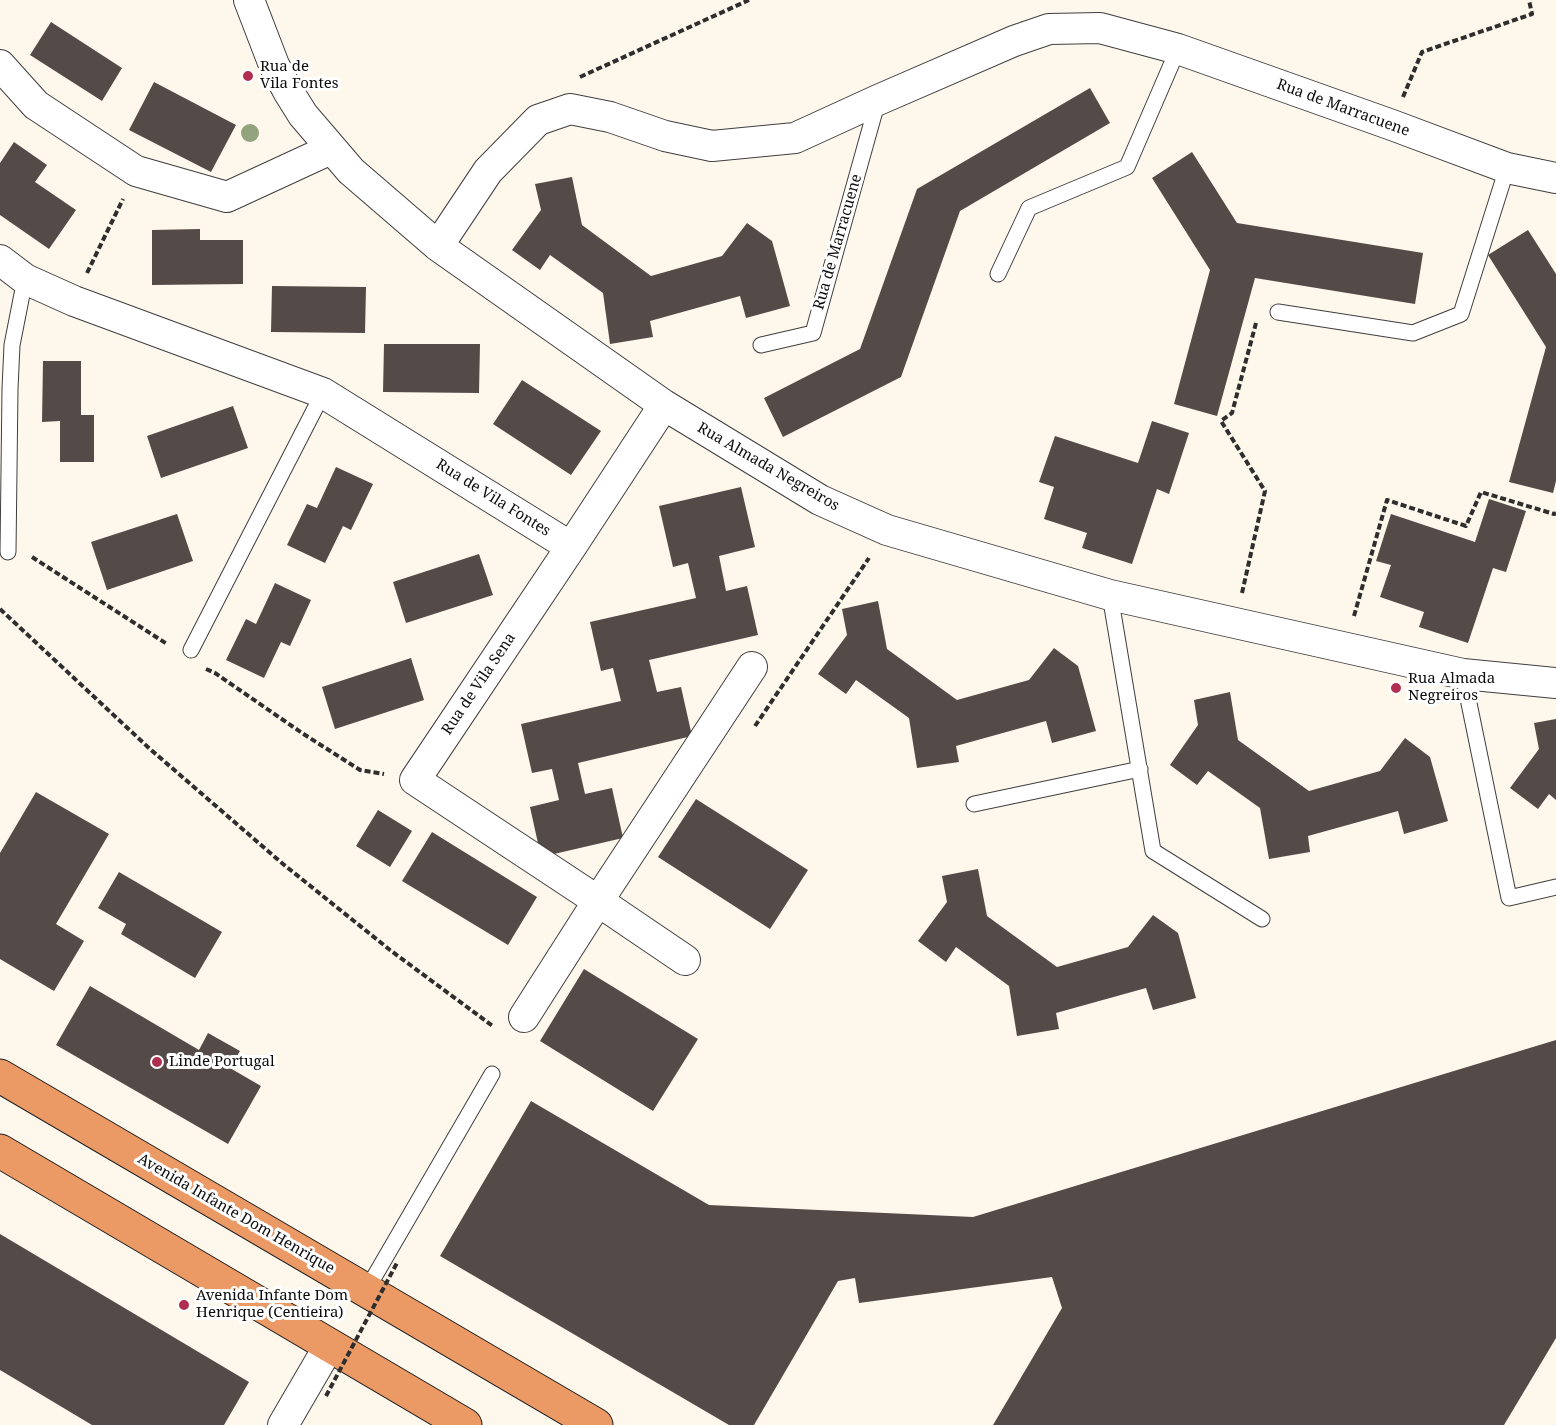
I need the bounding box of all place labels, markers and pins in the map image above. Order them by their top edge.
place label: Rua de Vila Fontes [260,58,339,93]
marker: Rua de Vila Fontes [241,69,255,83]
place label: Rua Almada Negreiros [1408,670,1495,705]
marker: Rua Almada Negreiros [1389,681,1403,695]
place label: Linde Portugal [169,1053,275,1071]
marker: Linde Portugal [150,1055,164,1069]
place label: Avenida Infante Dom Henrique (Centieira) [196,1287,348,1322]
marker: Avenida Infante Dom Henrique (Centieira) [177,1298,191,1312]

